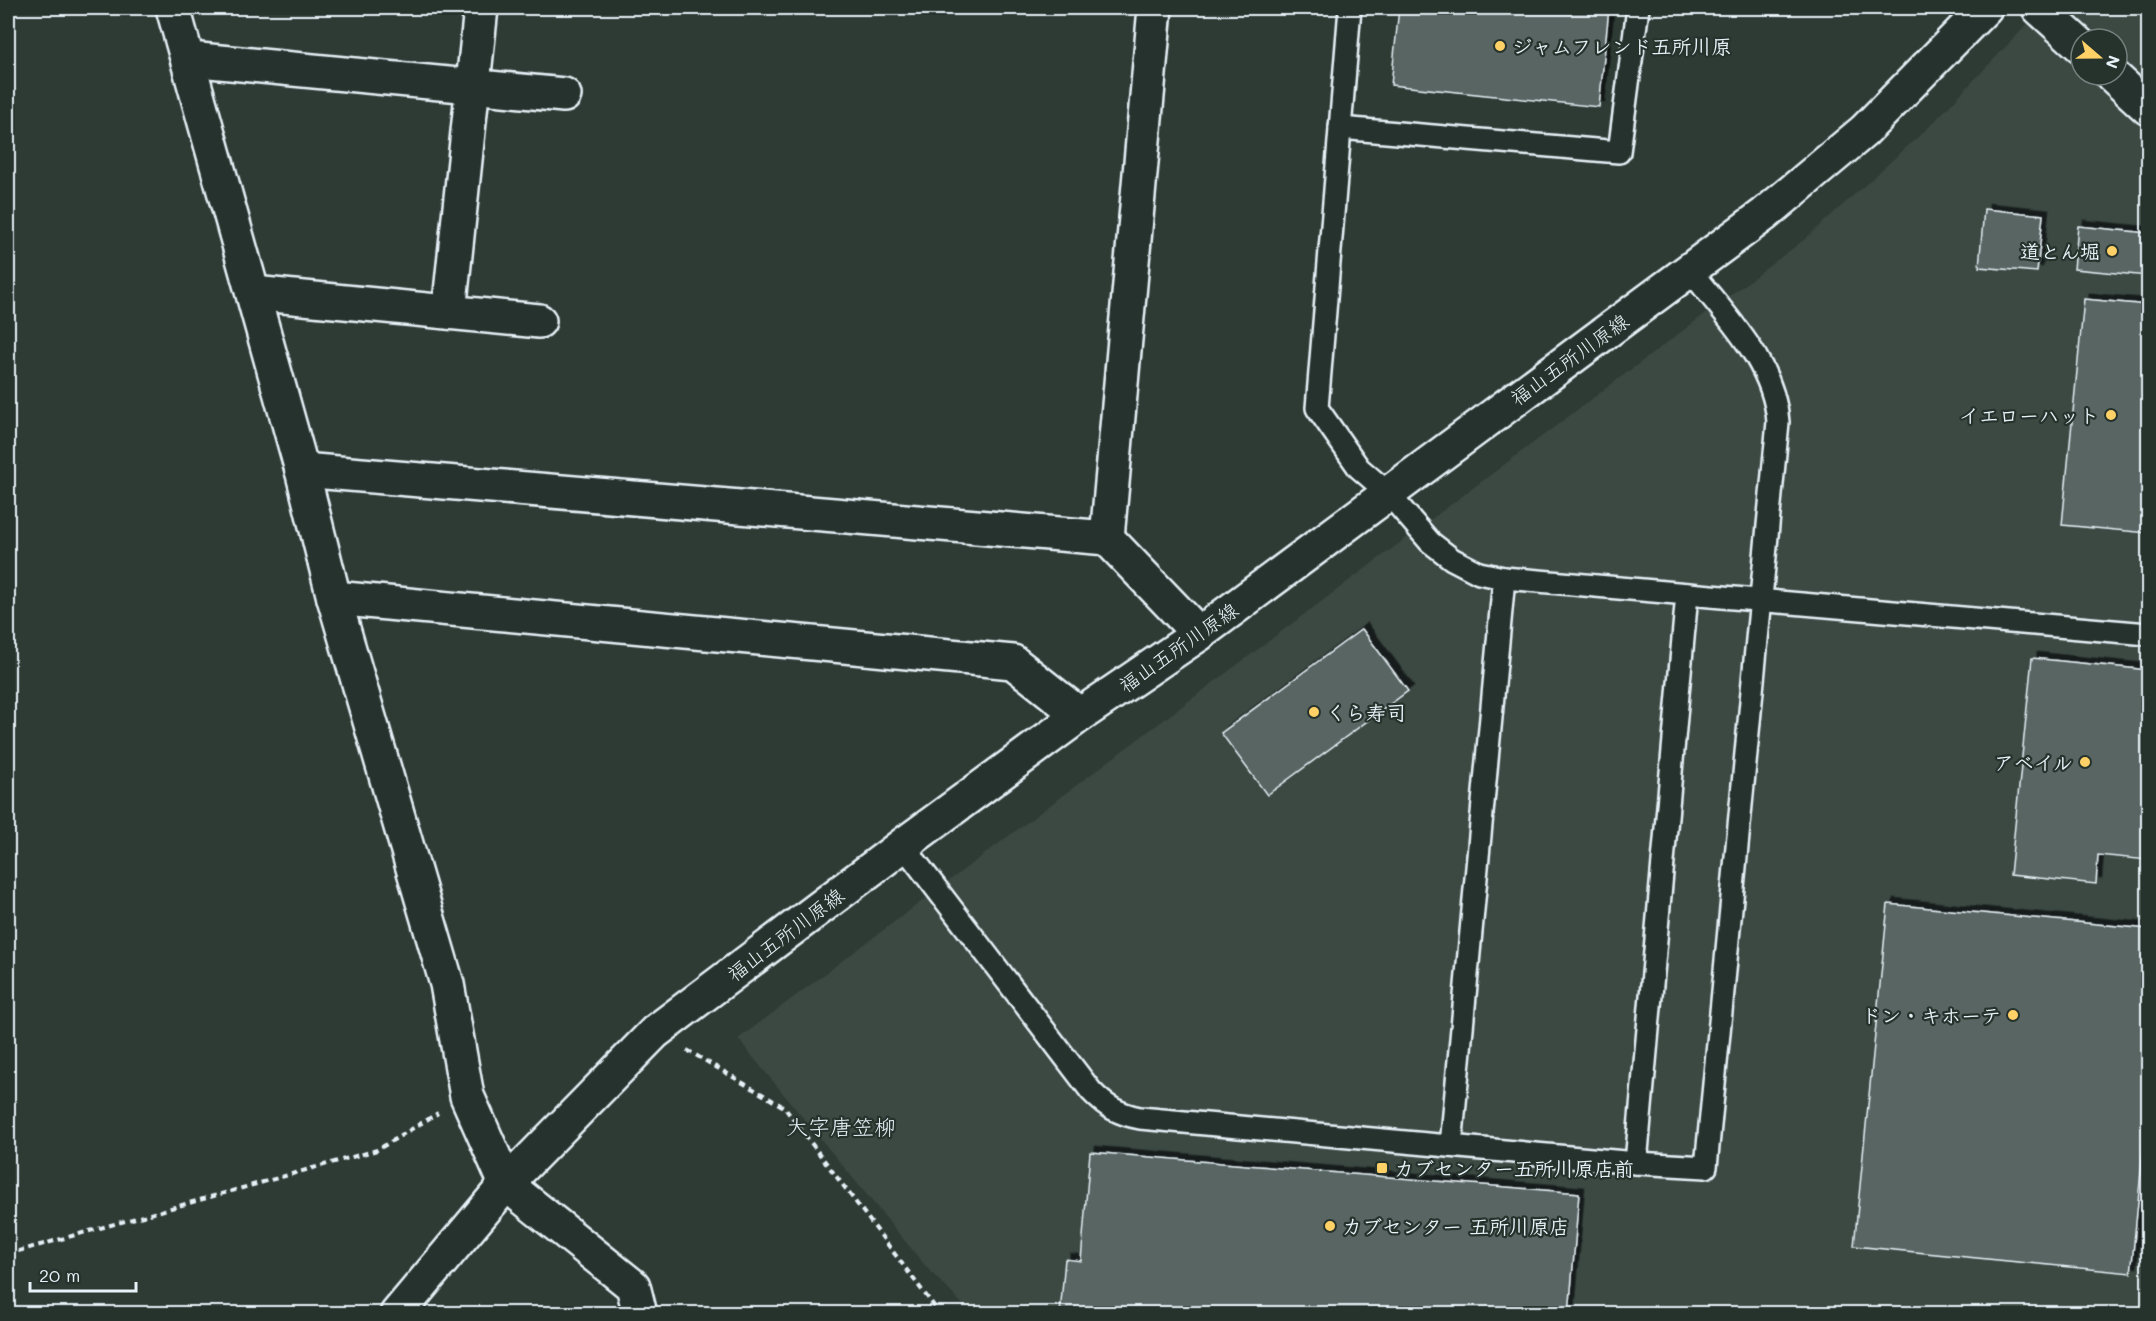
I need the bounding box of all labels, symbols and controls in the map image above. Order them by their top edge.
north arrow [2069,27,2129,87]
place label: ジャムフレンド五所川原 [1512,33,1732,59]
marker: ジャムフレンド五所川原 [1493,39,1507,53]
text: N [2102,53,2126,72]
place label: 道とん堀 [2020,238,2100,264]
marker: 道とん堀 [2105,244,2119,258]
street label: 福山五所川原線 [1505,307,1633,411]
place label: イエローハット [1959,402,2099,428]
marker: イエローハット [2104,408,2118,422]
street label: 福山五所川原線 [1113,596,1243,698]
place label: くら寿司 [1326,699,1406,725]
marker: くら寿司 [1307,705,1321,719]
place label: アベイル [1994,749,2073,775]
marker: アベイル [2078,755,2092,769]
street label: 福山五所川原線 [721,881,849,987]
place label: ドン・キホーテ [1861,1002,2001,1028]
marker: ドン・キホーテ [2006,1008,2020,1022]
district label: 大字唐笠柳 [786,1112,896,1141]
place label: カブセンター五所川原店前 [1394,1155,1634,1181]
marker: カブセンター五所川原店前 [1375,1161,1389,1175]
place label: カブセンター 五所川原店 [1342,1213,1569,1239]
marker: カブセンター 五所川原店 [1323,1219,1337,1233]
scale bar [30,1255,136,1293]
text: 20 m [39,1263,80,1287]

